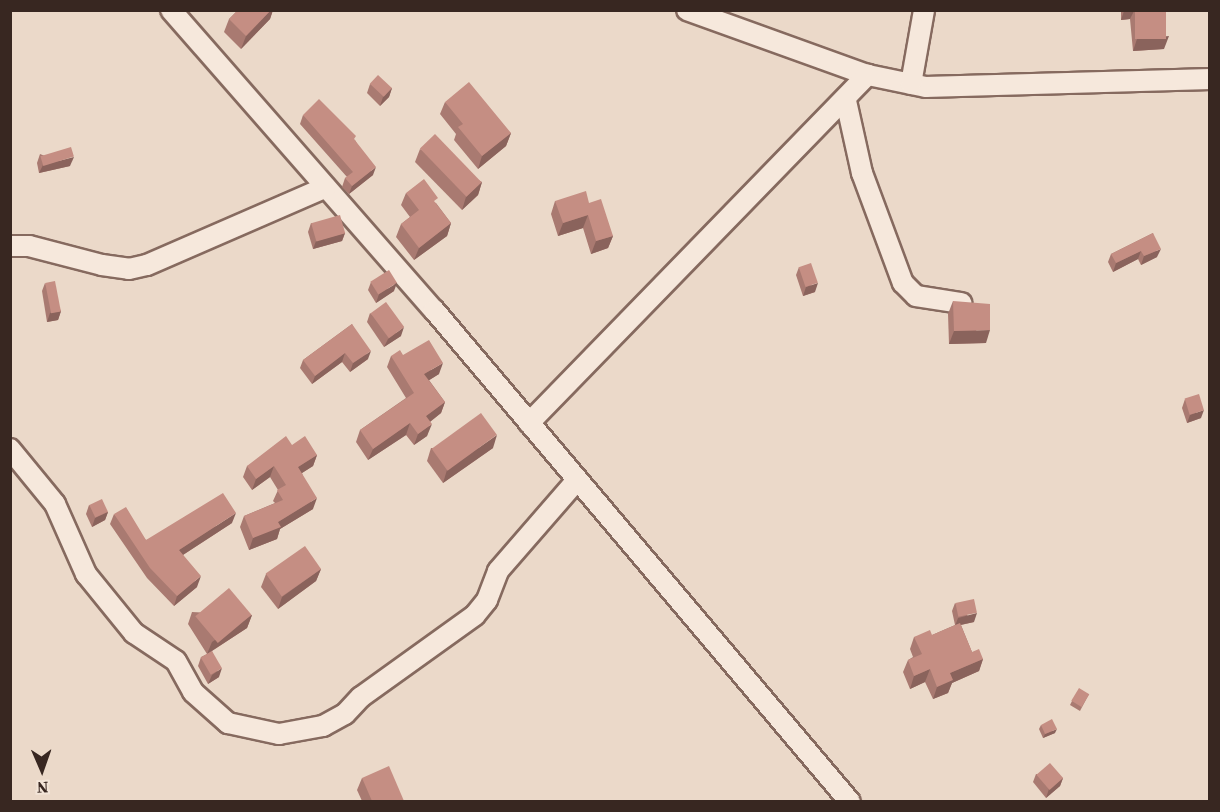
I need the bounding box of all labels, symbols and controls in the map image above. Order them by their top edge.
north arrow [12,740,72,800]
text: N [36,777,49,799]

